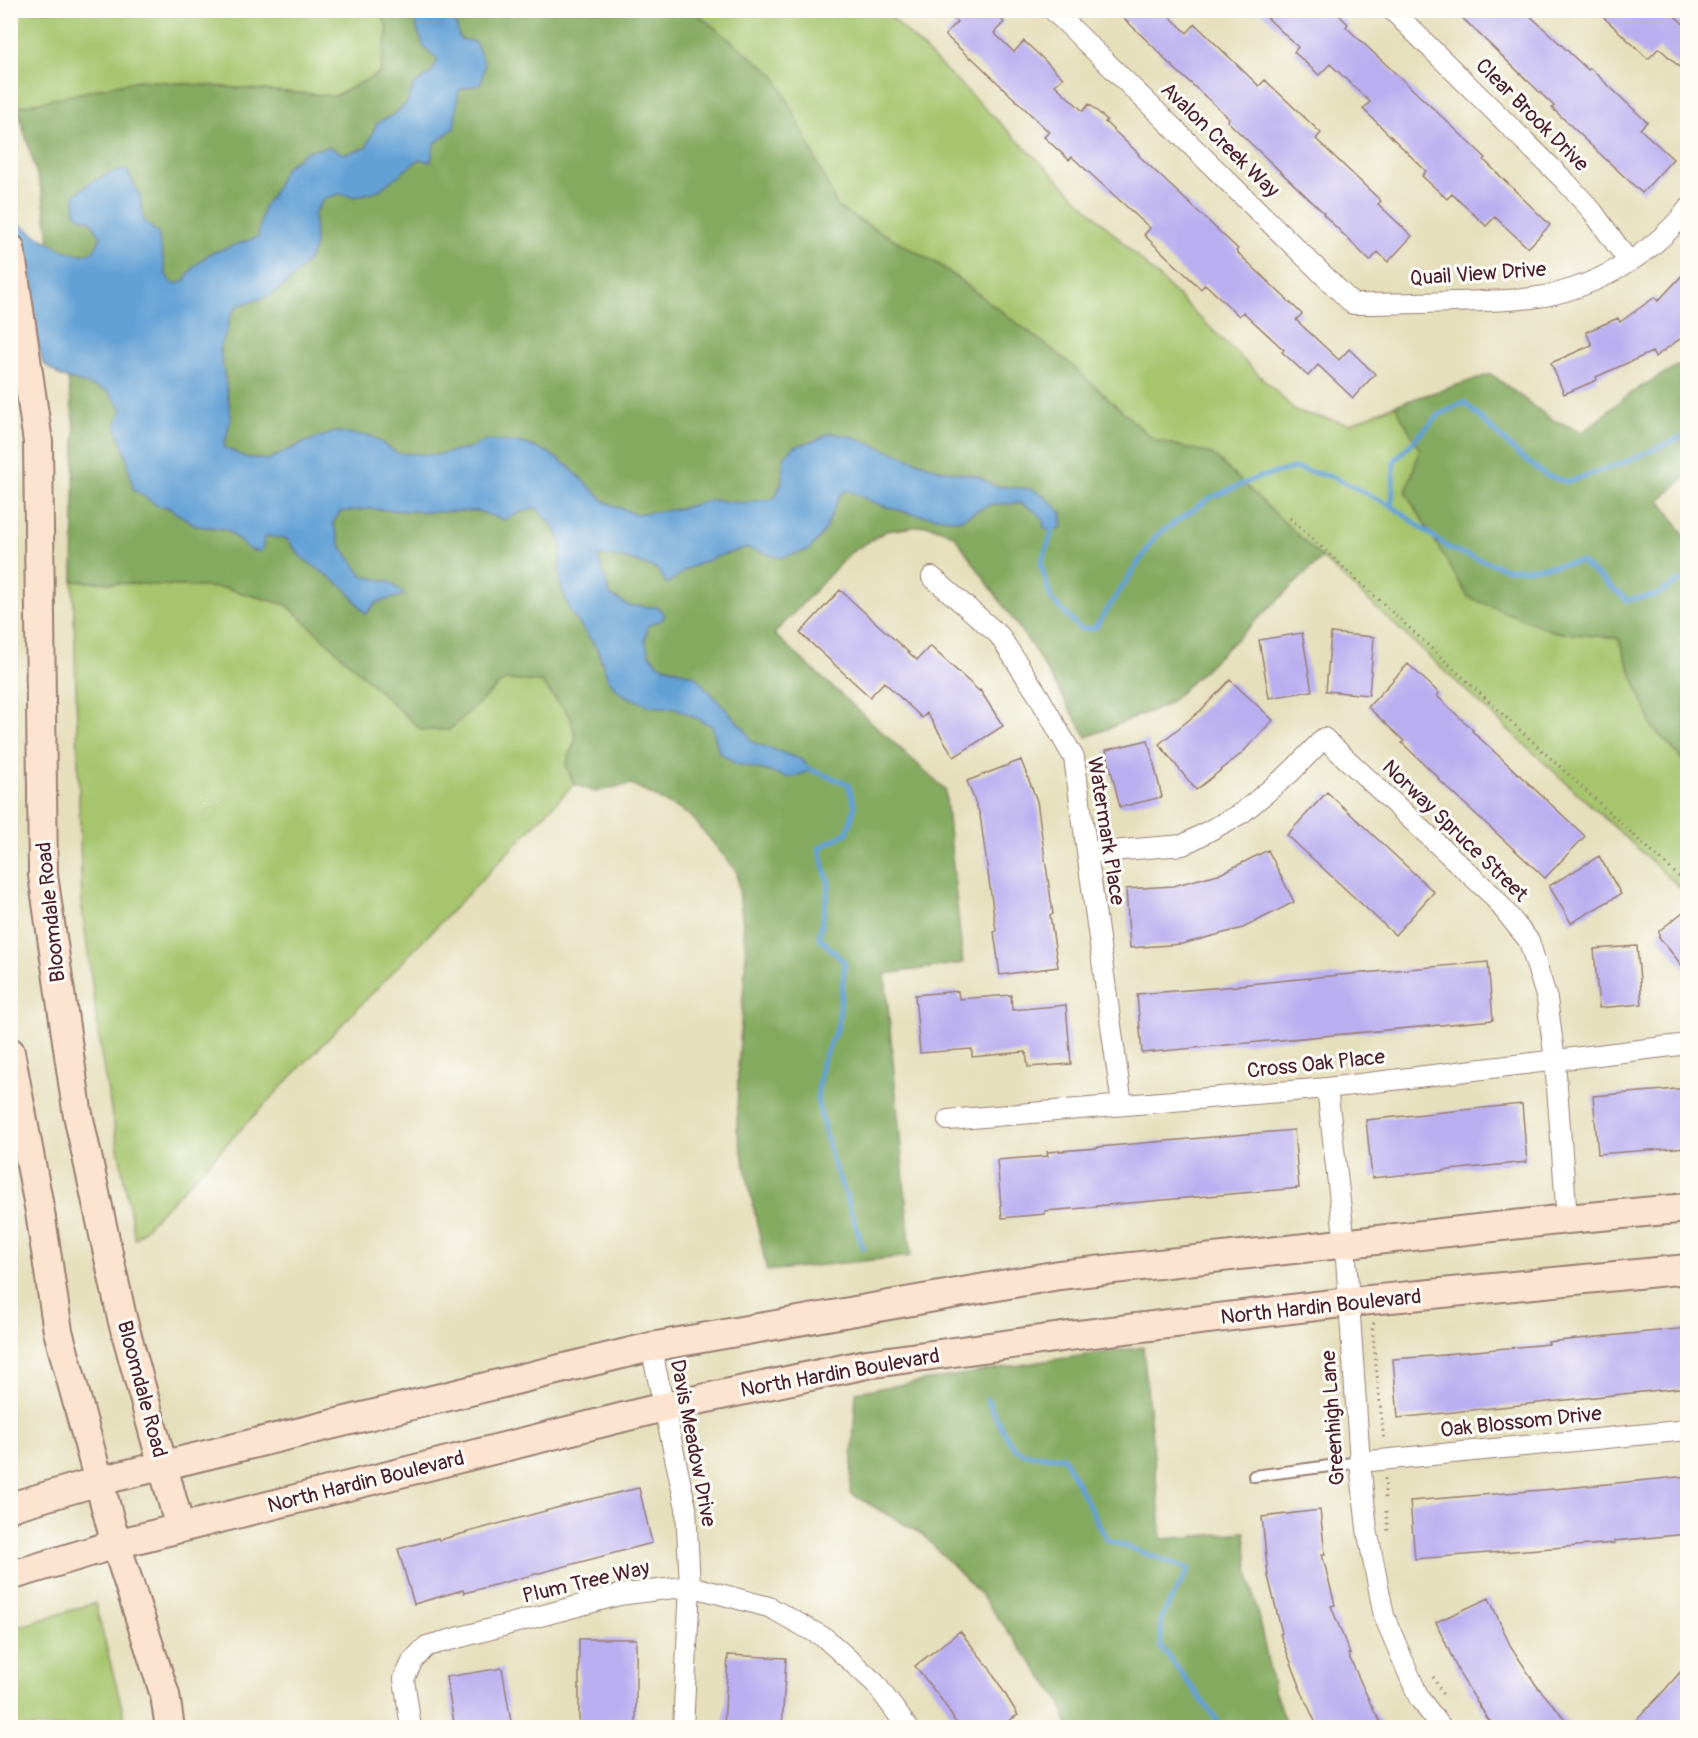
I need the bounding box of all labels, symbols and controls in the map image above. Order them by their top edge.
street label: Clear Brook Drive [1469,52,1595,178]
street label: Avalon Creek Way [1155,77,1285,204]
street label: Quail View Drive [1409,256,1548,292]
street label: Norway Spruce Street [1376,754,1534,908]
street label: Watermark Place [1081,755,1131,908]
street label: Bloomdale Road [30,841,72,983]
street label: Cross Oak Place [1246,1043,1387,1085]
street label: North Hardin Boulevard [1219,1283,1423,1331]
street label: Bloomdale Road [111,1317,173,1461]
street label: North Hardin Boulevard [738,1342,942,1404]
street label: Greenhigh Lane [1315,1349,1351,1486]
street label: Davis Meadow Drive [664,1357,723,1530]
street label: Oak Blossom Drive [1439,1400,1604,1444]
street label: North Hardin Boulevard [265,1444,467,1520]
street label: Plum Tree Way [520,1554,652,1610]

